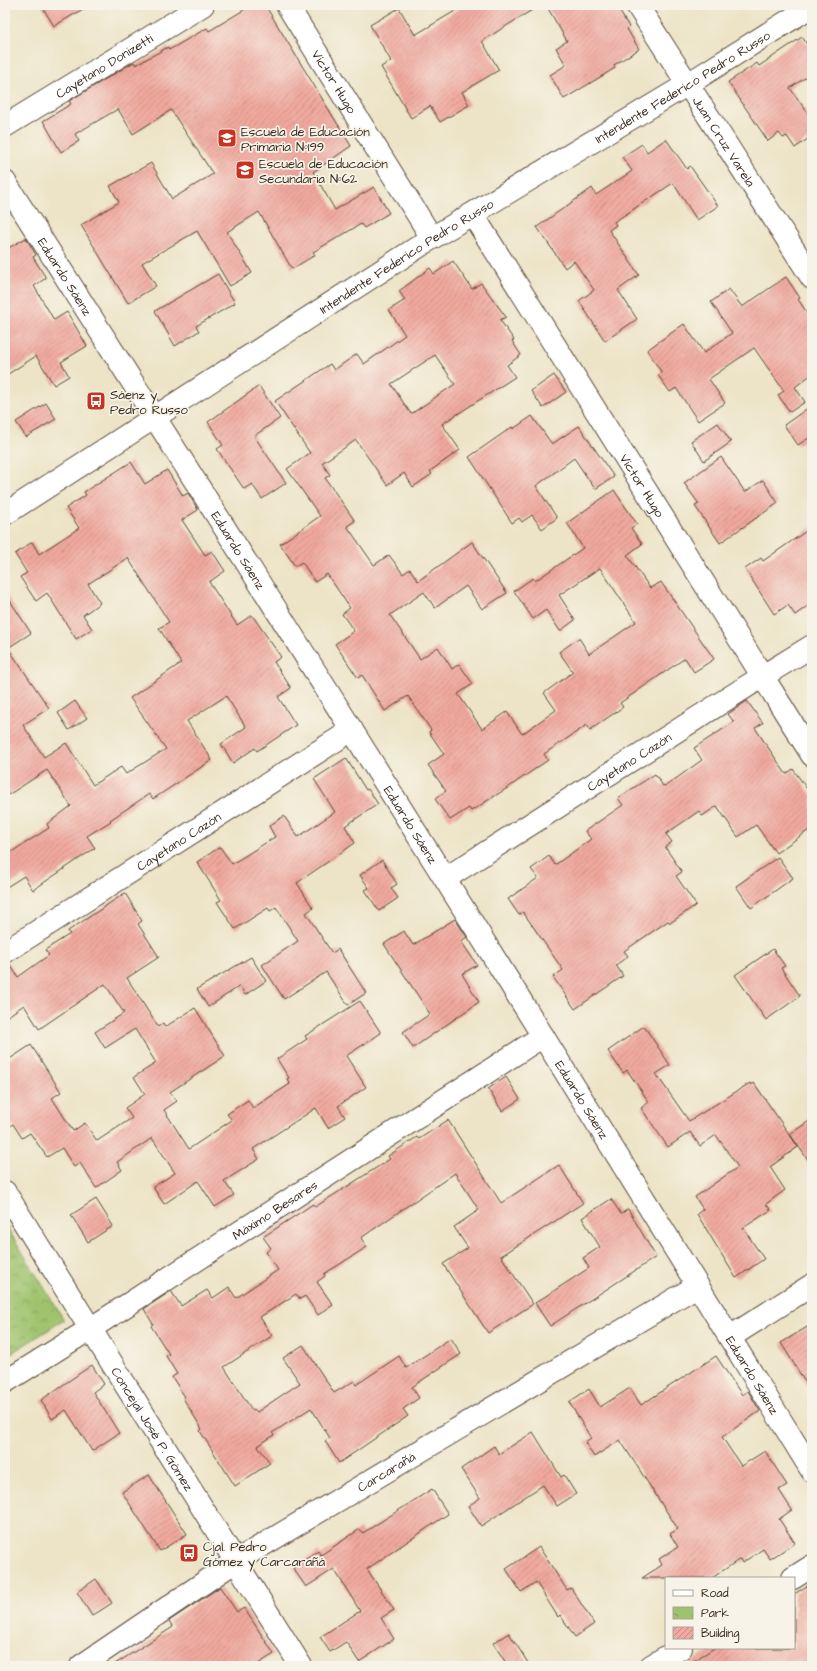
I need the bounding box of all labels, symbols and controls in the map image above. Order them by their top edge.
street label: Intendente Federico Pedro Russo [592,26,774,148]
street label: Cayetano Donizetti [52,30,157,103]
street label: Víctor Hugo [307,47,361,118]
street label: Juan Cruz Varela [688,93,759,191]
place label: Escuela de Educación Primaria Nº199 [241,123,370,156]
school or university icon: Escuela de Educación Primaria Nº199 [216,127,238,149]
place label: Escuela de Educación Secundaria Nº62 [259,155,388,188]
school or university icon: Escuela de Educación Secundaria Nº62 [234,159,256,181]
street label: Intendente Federico Pedro Russo [316,195,498,318]
street label: Eduardo Sáenz [33,235,96,320]
place label: Sáenz y Pedro Russo [110,386,189,419]
bus stop icon: Sáenz y Pedro Russo [85,390,107,412]
street label: Víctor Hugo [615,450,669,521]
street label: Eduardo Sáenz [207,508,269,594]
street label: Cayetano Cazón [584,728,676,796]
street label: Eduardo Sáenz [379,782,442,868]
street label: Cayetano Cazón [133,808,225,876]
street label: Eduardo Sáenz [550,1057,613,1143]
street label: Máximo Besares [229,1176,322,1245]
street label: Eduardo Sáenz [721,1333,783,1419]
street label: Concejal José P. Gómez [106,1364,198,1495]
street label: Carcarañá [354,1448,419,1497]
place label: Cjal. Pedro Gómez y Carcarañá [203,1538,326,1572]
bus stop icon: Cjal. Pedro Gómez y Carcarañá [178,1542,200,1564]
legend [665,1577,795,1649]
text: Road [701,1585,729,1602]
text: Park [701,1605,729,1622]
text: Building [701,1625,739,1643]

